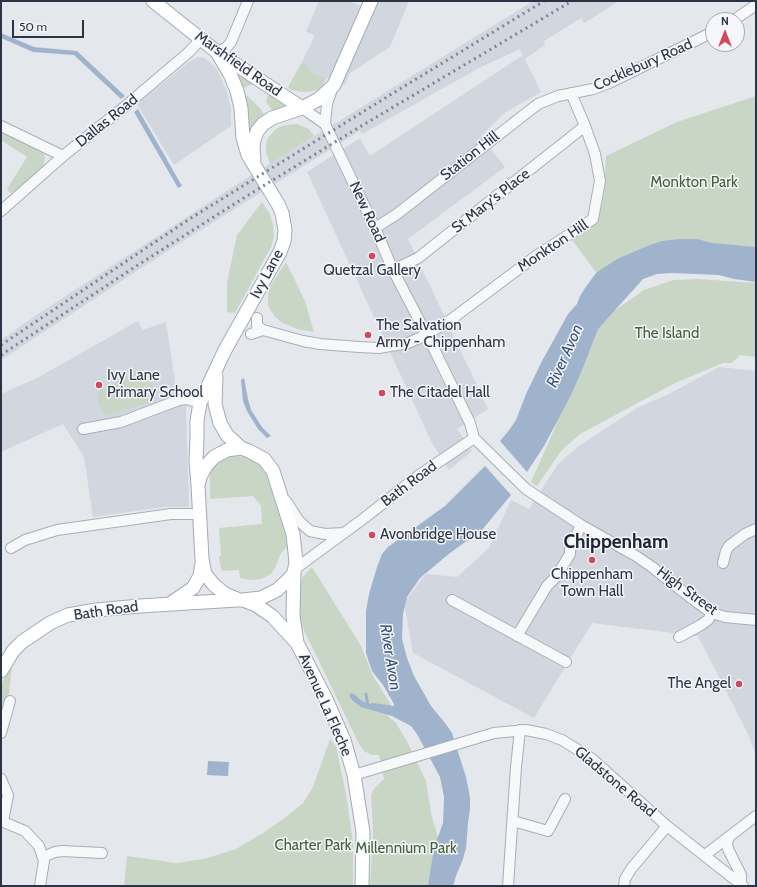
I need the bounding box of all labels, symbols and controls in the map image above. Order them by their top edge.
scale bar [14,12,86,38]
north arrow [705,12,745,52]
text: N [721,14,729,28]
text: 50 m [19,19,47,34]
street label: Marshfield Road [191,27,285,101]
street label: Cocklebury Road [591,35,695,95]
street label: Dallas Road [72,91,142,151]
street label: Station Hill [437,127,503,185]
street label: St Mary's Place [448,165,534,237]
park label: Monkton Park [650,174,738,192]
street label: New Road [345,179,389,245]
street label: Monkton Hill [514,216,592,276]
street label: Ivy Lane [247,246,287,302]
marker: Quetzal Gallery [367,251,377,261]
place label: Quetzal Gallery [323,262,421,280]
place label: The Salvation Army - Chippenham [376,317,505,352]
water label: River Avon [543,322,587,390]
park label: The Island [635,325,699,343]
marker: The Salvation Army - Chippenham [363,330,373,340]
place label: Ivy Lane Primary School [107,367,203,402]
marker: Ivy Lane Primary School [94,380,104,390]
place label: The Citadel Hall [390,384,490,402]
marker: The Citadel Hall [377,388,387,398]
street label: Bath Road [378,457,440,511]
place label: Avonbridge House [380,526,496,544]
marker: Avonbridge House [367,530,377,540]
district label: Chippenham [563,531,669,553]
marker: Chippenham Town Hall [587,555,597,565]
street label: High Street [653,563,721,619]
place label: Chippenham Town Hall [551,566,633,601]
street label: Bath Road [73,598,139,624]
water label: River Avon [375,622,405,692]
street label: Avenue La Fleche [294,651,356,759]
place label: The Angel [668,675,731,693]
marker: The Angel [734,679,744,689]
street label: Gladstone Road [571,743,659,821]
park label: Charter Park [274,837,352,855]
park label: Millennium Park [355,840,457,858]

